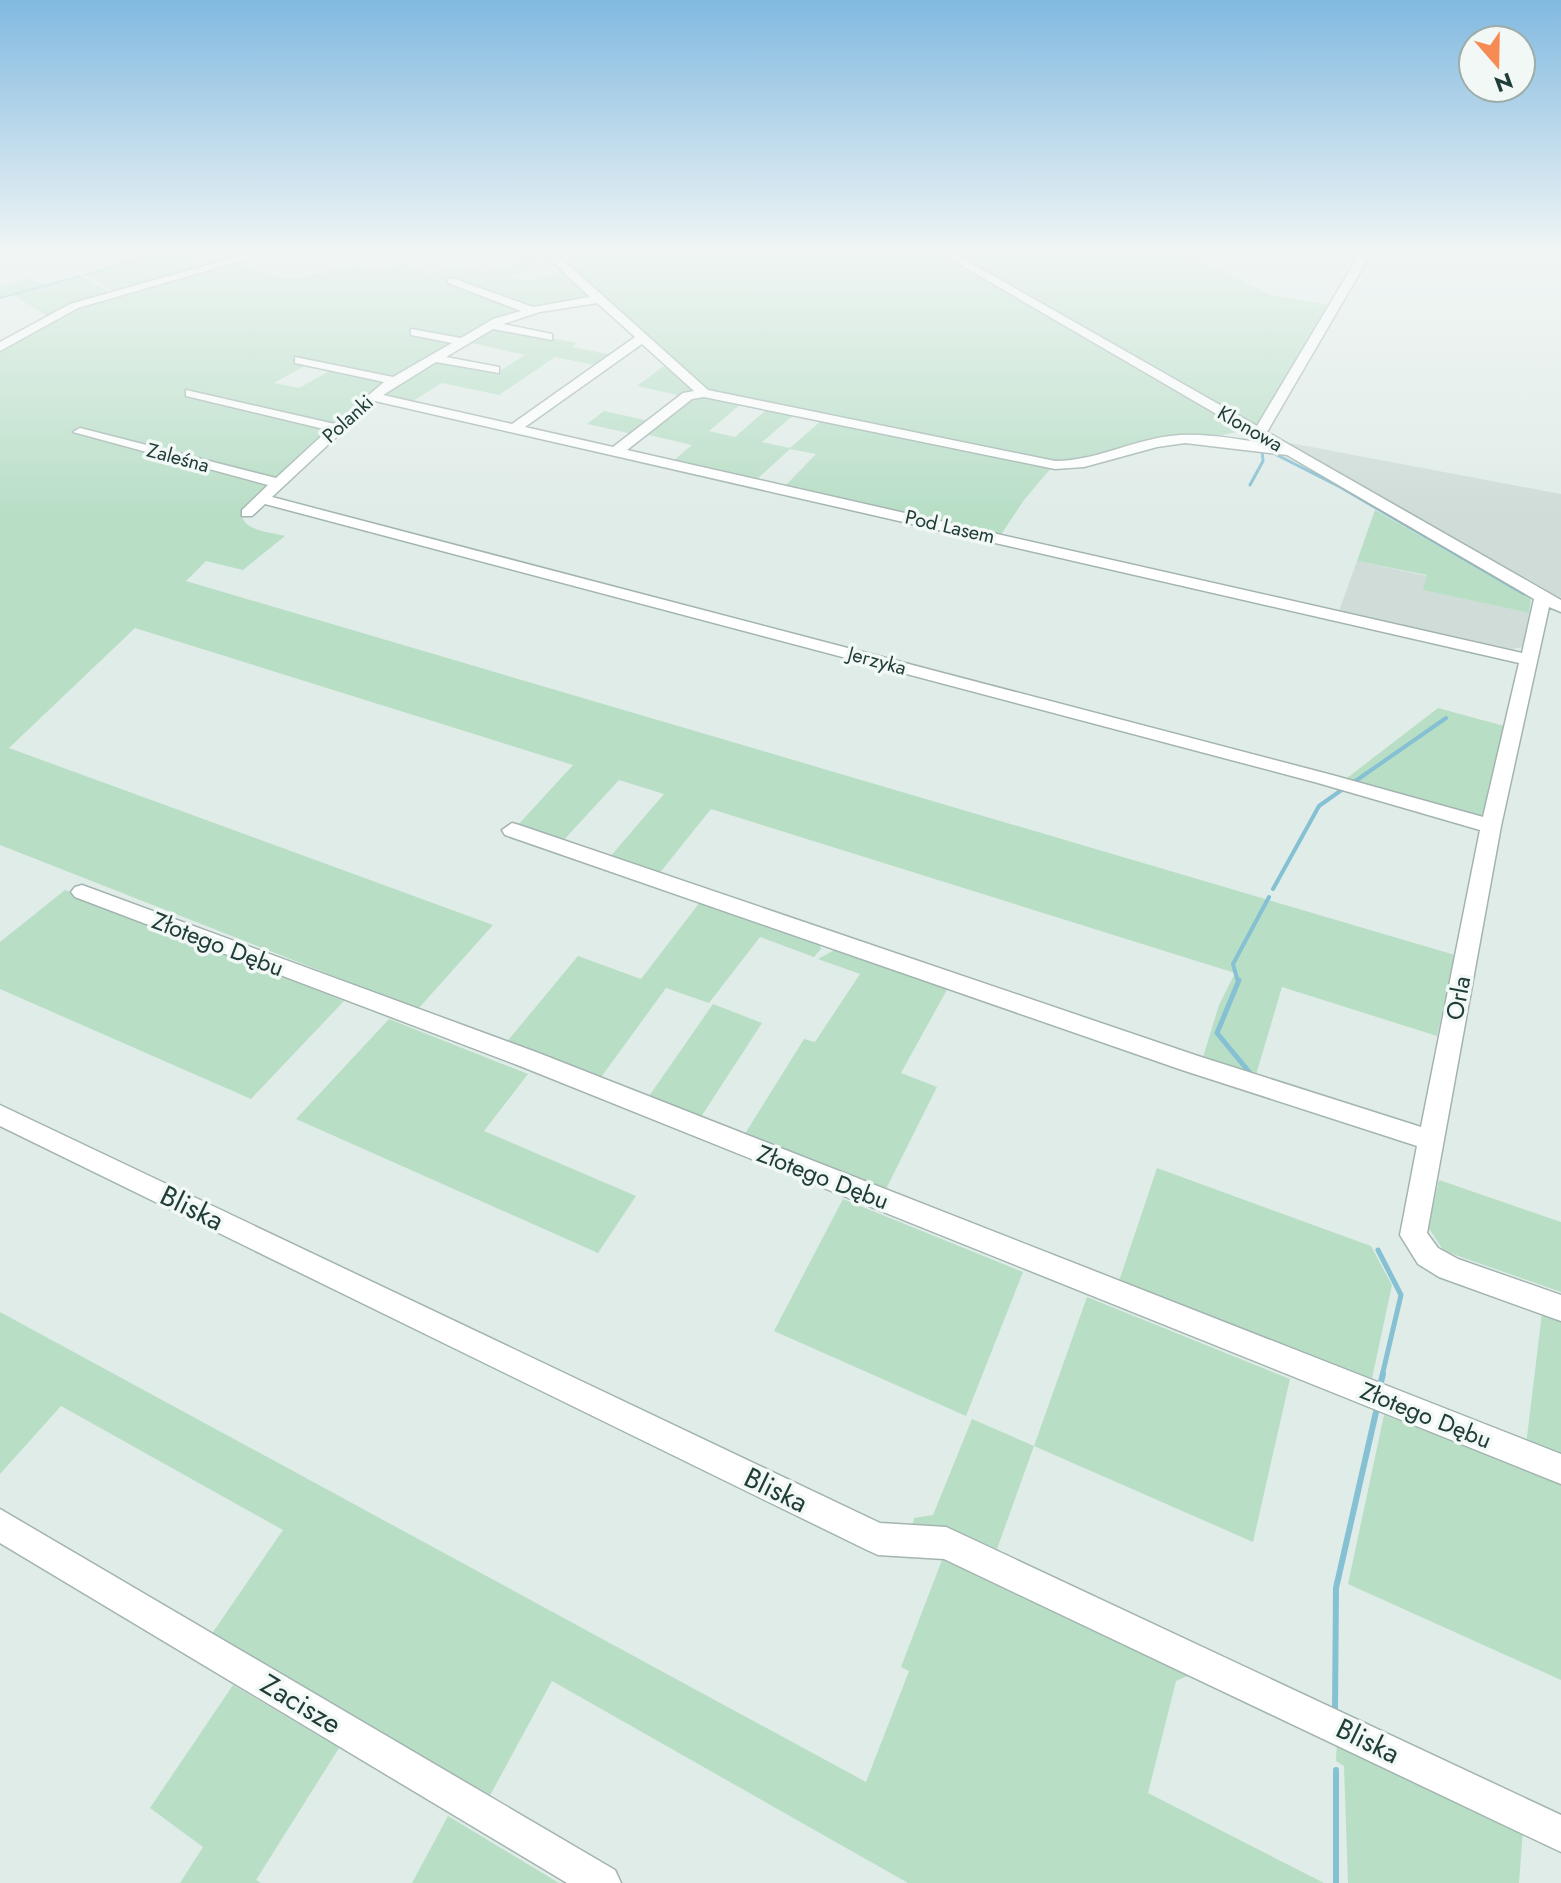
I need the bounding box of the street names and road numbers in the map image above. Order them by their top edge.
street label: Polanki [316,388,380,450]
street label: Klonowa [1212,399,1288,459]
street label: Zaleśna [144,436,212,480]
street label: Pod Lasem [902,503,998,551]
street label: Jerzyka [842,639,909,683]
street label: Złotego Dębu [147,903,289,985]
street label: Orla [1437,973,1479,1023]
street label: Złotego Dębu [752,1136,894,1218]
street label: Bliska [153,1175,231,1241]
street label: Złotego Dębu [1355,1373,1497,1457]
street label: Bliska [737,1457,815,1523]
street label: Zacisze [253,1664,349,1744]
street label: Bliska [1329,1708,1407,1774]

